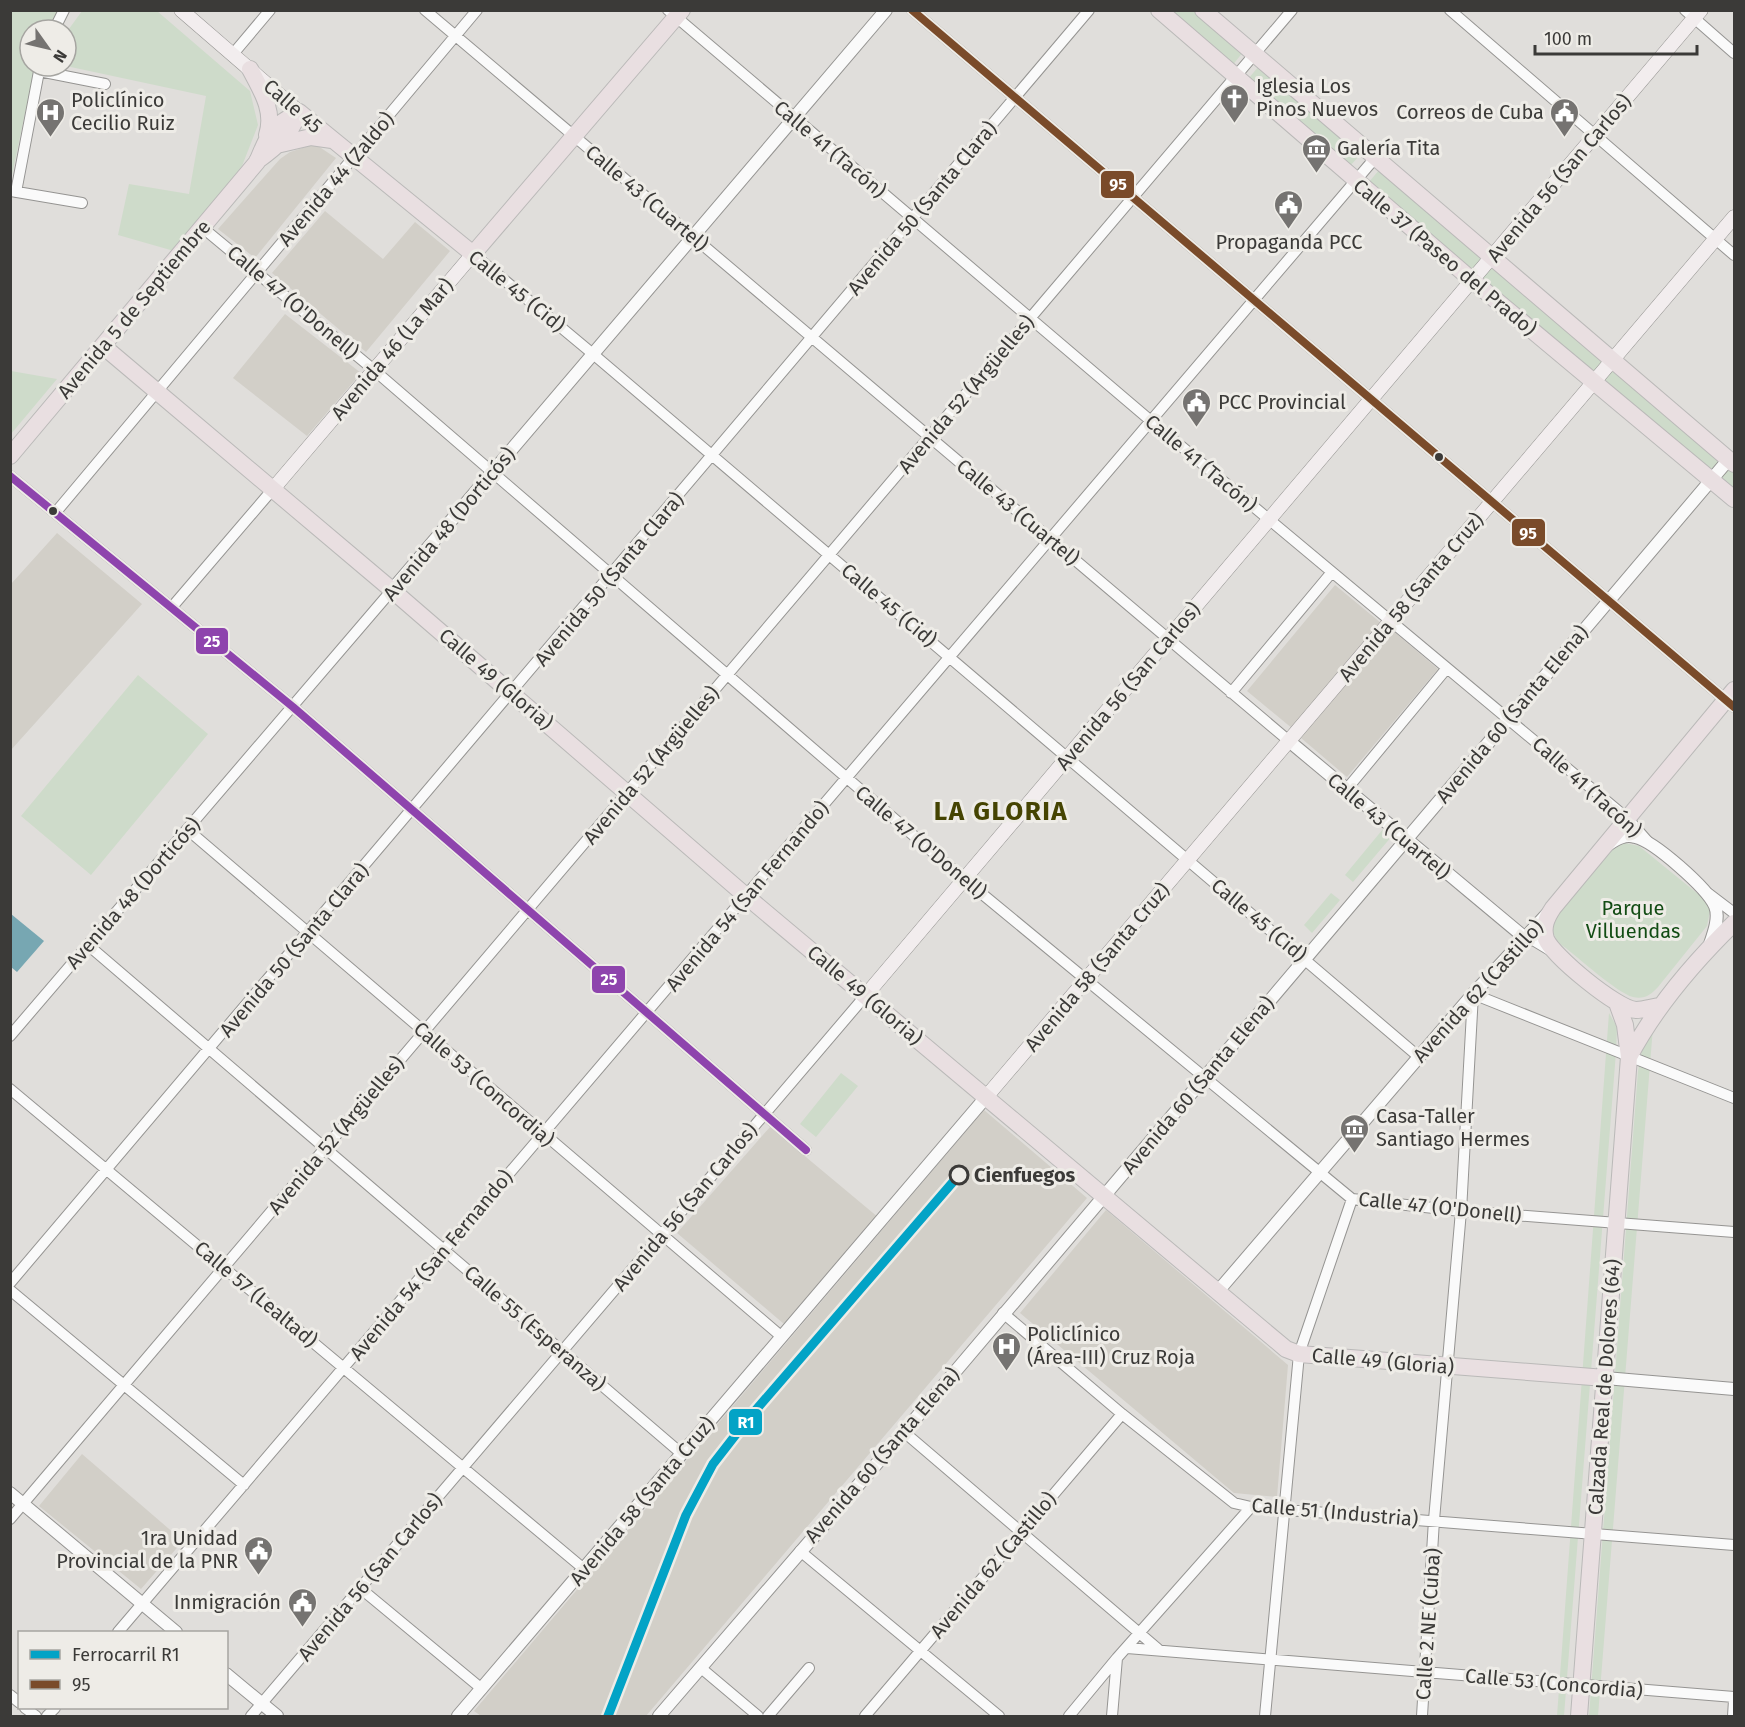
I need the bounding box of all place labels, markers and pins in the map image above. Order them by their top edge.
place label: Iglesia Los Pinos Nuevos [1256,74,1378,121]
church icon: Iglesia Los Pinos Nuevos [1219,82,1251,124]
place label: Policlínico Cecilio Ruiz [71,88,175,135]
hospital icon: Policlínico Cecilio Ruiz [34,96,66,138]
public building icon: Correos de Cuba [1549,96,1581,138]
place label: Correos de Cuba [1396,100,1544,124]
museum icon: Galería Tita [1300,132,1332,174]
place label: Galería Tita [1337,136,1440,160]
public building icon: Propaganda PCC [1273,188,1305,230]
place label: Propaganda PCC [1216,230,1362,254]
public building icon: PCC Provincial [1181,386,1213,428]
place label: PCC Provincial [1218,390,1346,414]
unlabelled marker [1433,451,1445,463]
unlabelled marker [47,505,59,517]
place label: Casa-Taller Santiago Hermes [1376,1104,1530,1151]
museum icon: Casa-Taller Santiago Hermes [1339,1112,1371,1154]
place label: Cienfuegos [974,1163,1076,1187]
marker: Cienfuegos [949,1165,969,1185]
place label: Policlínico (Área-III) Cruz Roja [1027,1322,1195,1369]
hospital icon: Policlínico (Área-III) Cruz Roja [990,1330,1022,1372]
place label: 1ra Unidad Provincial de la PNR [56,1526,238,1573]
public building icon: 1ra Unidad Provincial de la PNR [243,1534,275,1576]
public building icon: Inmigración [286,1586,318,1628]
place label: Inmigración [174,1590,281,1614]

